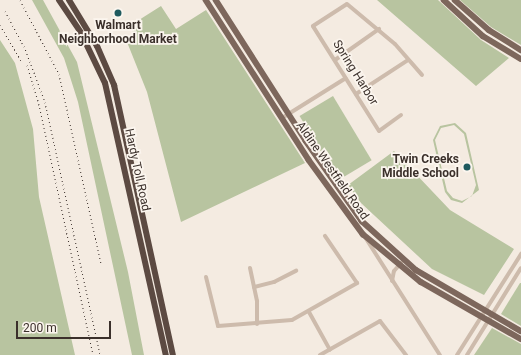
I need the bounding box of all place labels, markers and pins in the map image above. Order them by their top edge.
marker: Walmart Neighborhood Market [113,8,123,18]
place label: Walmart Neighborhood Market [59,19,177,47]
place label: Twin Creeks Middle School [382,153,459,181]
marker: Twin Creeks Middle School [462,162,472,172]

